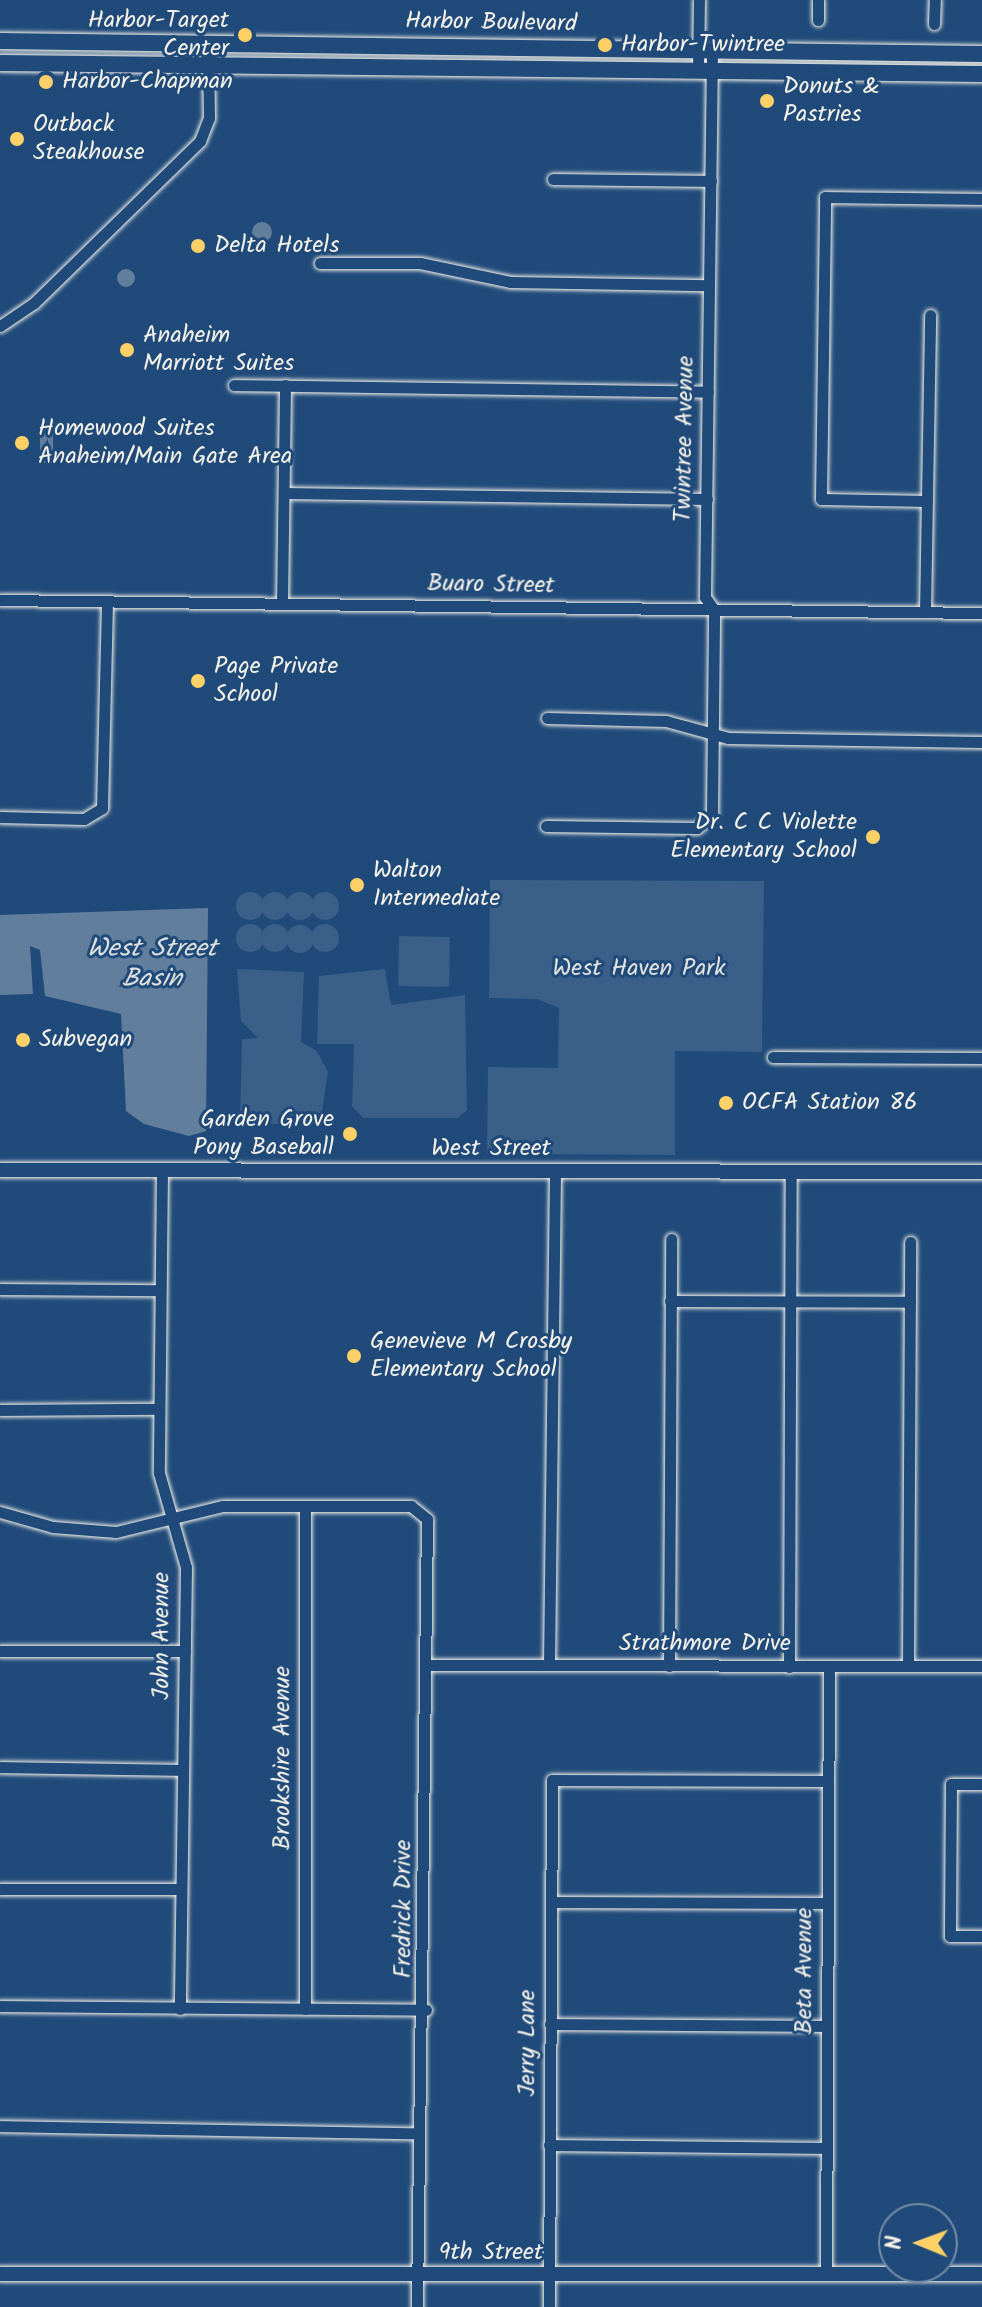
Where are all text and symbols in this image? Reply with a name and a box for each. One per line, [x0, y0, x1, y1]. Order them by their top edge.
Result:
place label: Harbor-Target Center [88, 7, 229, 63]
street label: Harbor Boulevard [405, 7, 577, 39]
marker: Harbor-Target Center [236, 26, 254, 44]
place label: Harbor-Twintree [621, 31, 785, 59]
marker: Harbor-Twintree [596, 36, 614, 54]
place label: Harbor-Chapman [62, 68, 233, 96]
marker: Harbor-Chapman [37, 73, 55, 91]
place label: Donuts & Pastries [783, 73, 880, 129]
marker: Donuts & Pastries [758, 92, 776, 110]
place label: Outback Steakhouse [33, 111, 145, 167]
marker: Outback Steakhouse [8, 130, 26, 148]
place label: Delta Hotels [214, 232, 339, 260]
marker: Delta Hotels [189, 237, 207, 255]
place label: Anaheim Marriott Suites [143, 322, 294, 378]
marker: Anaheim Marriott Suites [118, 341, 136, 359]
street label: Twintree Avenue [669, 355, 701, 523]
place label: Homewood Suites Anaheim/Main Gate Area [38, 415, 292, 471]
marker: Homewood Suites Anaheim/Main Gate Area [13, 434, 31, 452]
street label: Buaro Street [427, 569, 555, 601]
place label: Page Private School [214, 653, 338, 709]
marker: Page Private School [189, 672, 207, 690]
place label: Dr. C C Violette Elementary School [670, 809, 857, 865]
marker: Dr. C C Violette Elementary School [864, 828, 882, 846]
place label: Walton Intermediate [373, 857, 500, 913]
marker: Walton Intermediate [348, 876, 366, 894]
water label: West Street Basin [87, 934, 217, 996]
park label: West Haven Park [553, 955, 725, 983]
place label: Subvegan [39, 1026, 132, 1054]
marker: Subvegan [14, 1031, 32, 1049]
place label: OCFA Station 86 [742, 1089, 917, 1117]
marker: OCFA Station 86 [717, 1094, 735, 1112]
place label: Garden Grove Pony Baseball [193, 1106, 334, 1162]
marker: Garden Grove Pony Baseball [341, 1125, 359, 1143]
street label: West Street [431, 1135, 551, 1163]
place label: Genevieve M Crosby Elementary School [370, 1328, 572, 1384]
marker: Genevieve M Crosby Elementary School [345, 1347, 363, 1365]
street label: John Avenue [148, 1572, 176, 1700]
street label: Strathmore Drive [619, 1630, 791, 1658]
street label: Brookshire Avenue [269, 1666, 297, 1850]
street label: Fredrick Drive [390, 1840, 418, 1978]
street label: Beta Avenue [791, 1908, 819, 2034]
street label: Jerry Lane [514, 1990, 542, 2096]
north arrow [878, 2203, 958, 2283]
text: N [878, 2235, 913, 2250]
street label: 9th Street [439, 2239, 543, 2267]

